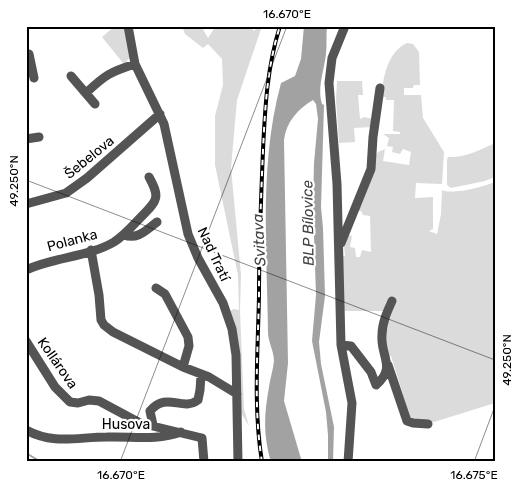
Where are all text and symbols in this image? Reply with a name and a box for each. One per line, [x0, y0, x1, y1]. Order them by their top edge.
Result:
text: 16.670°E [263, 7, 311, 21]
street label: Šebelova [60, 131, 118, 183]
text: 49.250°N [7, 155, 21, 207]
water label: BLP Bílovice [298, 179, 318, 266]
water label: Svitava [249, 213, 269, 267]
street label: Nad Tratí [194, 225, 234, 284]
street label: Polanka [45, 226, 99, 255]
street label: Kollárova [34, 334, 81, 392]
text: 49.250°N [500, 334, 514, 386]
street label: Husova [102, 416, 150, 433]
text: 16.670°E [97, 468, 145, 482]
text: 16.675°E [450, 468, 498, 482]

